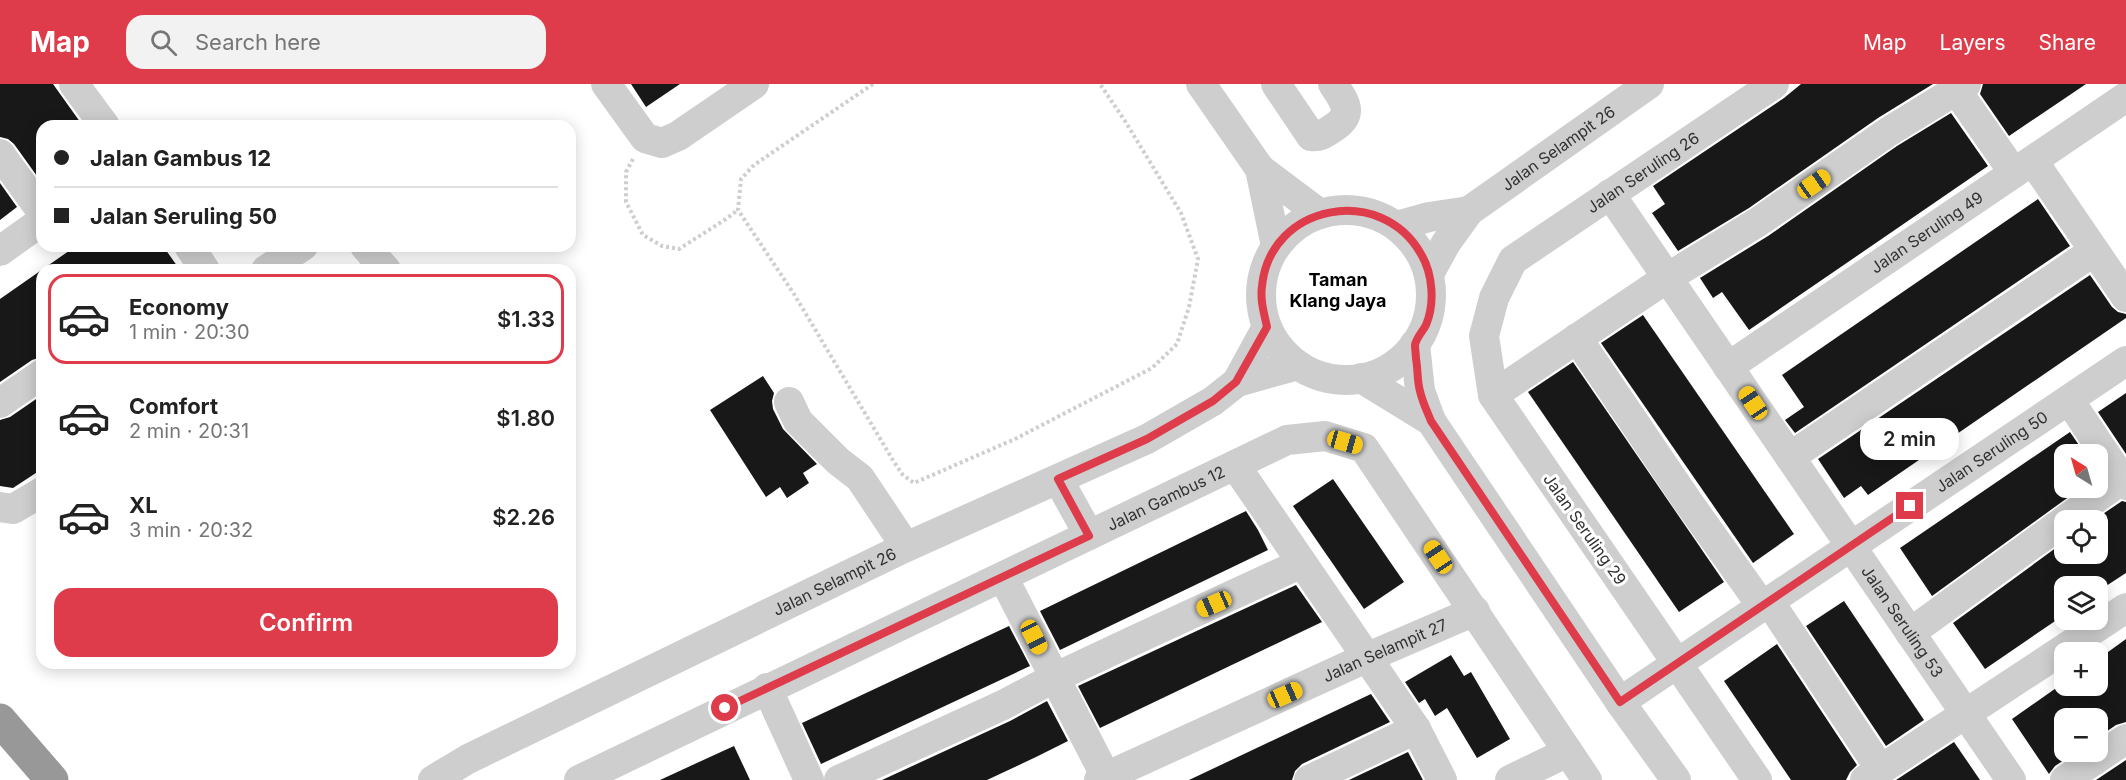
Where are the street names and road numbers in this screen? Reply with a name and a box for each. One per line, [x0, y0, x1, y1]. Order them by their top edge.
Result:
street label: Jalan Selampit 26 [1498, 101, 1619, 195]
street label: Jalan Seruling 26 [1583, 127, 1703, 217]
street label: Jalan Seruling 49 [1866, 187, 1987, 278]
street label: Jalan Seruling 50 [1931, 407, 2052, 497]
street label: Jalan Gambus 12 [1104, 461, 1228, 535]
street label: Jalan Seruling 29 [1539, 470, 1631, 588]
street label: Jalan Selampit 26 [770, 543, 899, 620]
street label: Jalan Seruling 53 [1857, 562, 1948, 681]
street label: Jalan Selampit 27 [1320, 614, 1450, 686]

